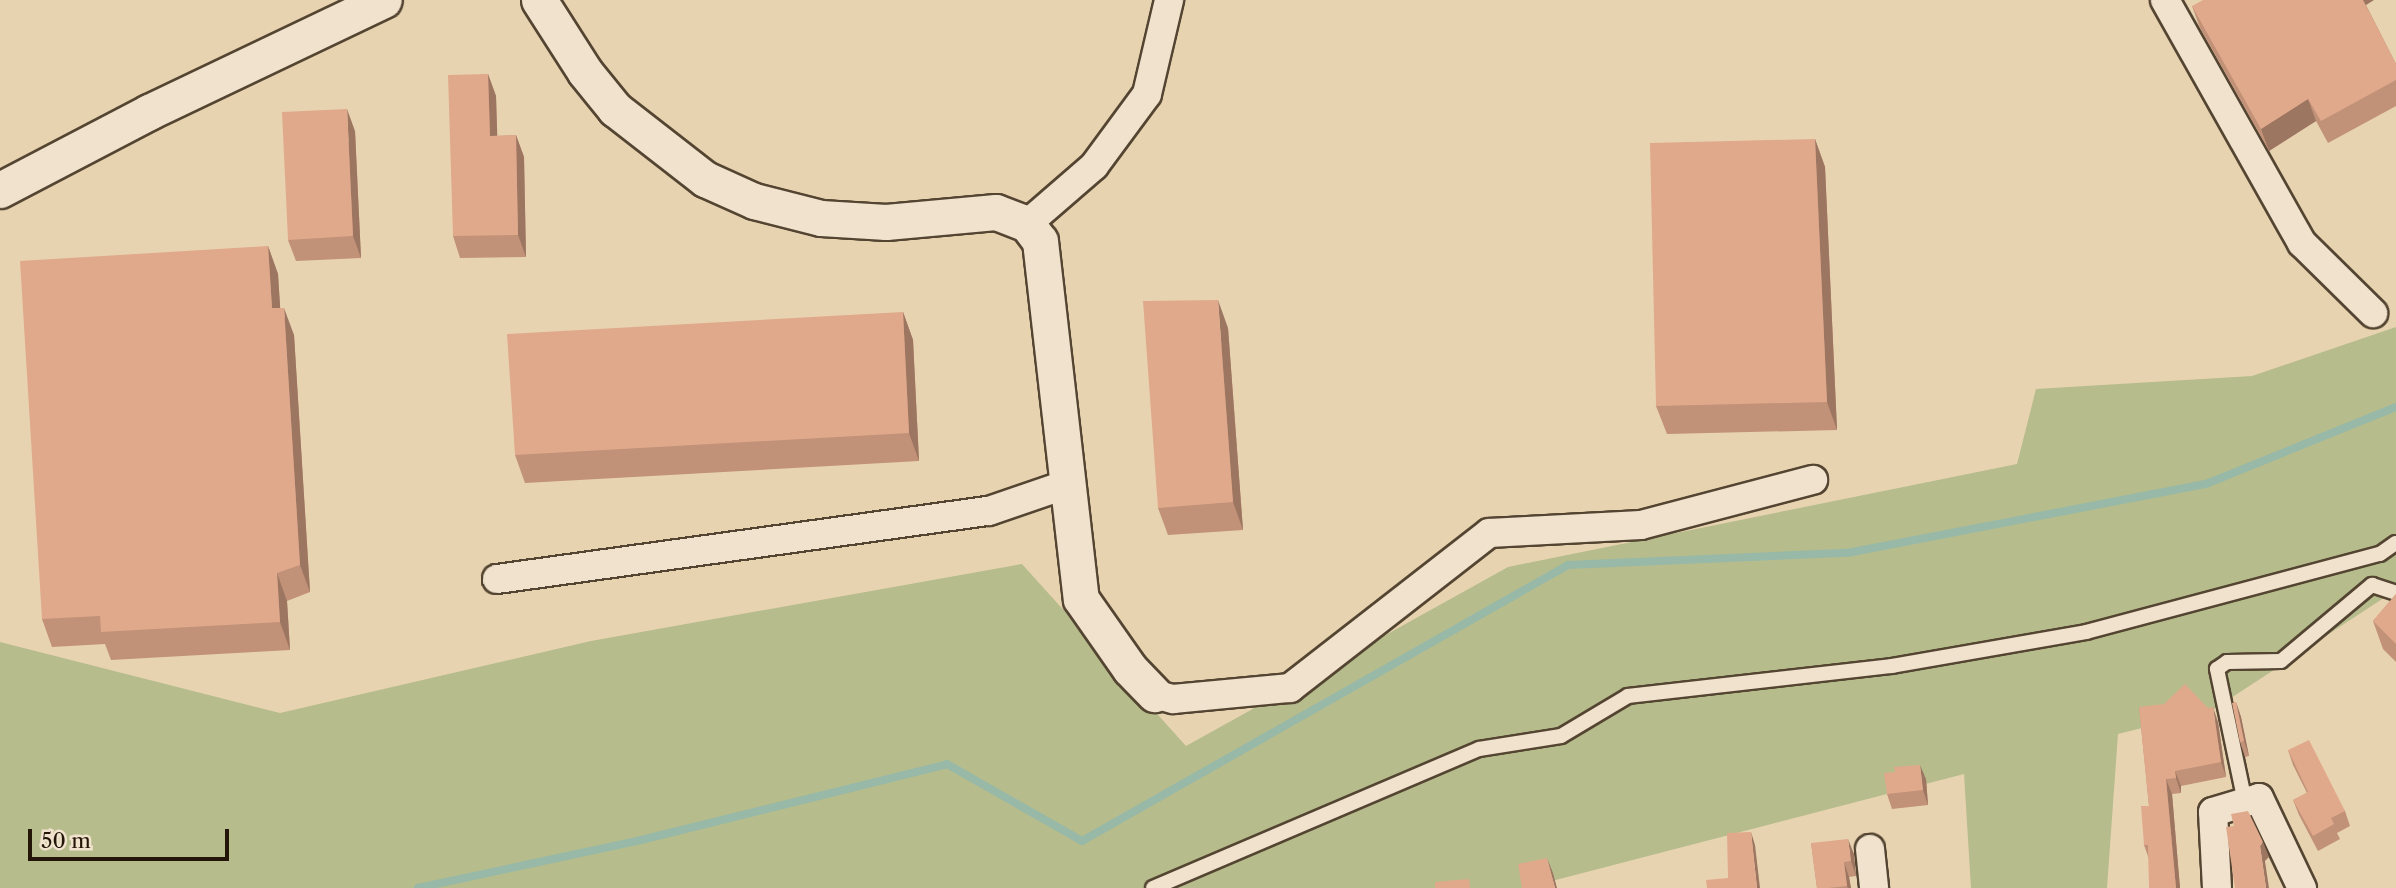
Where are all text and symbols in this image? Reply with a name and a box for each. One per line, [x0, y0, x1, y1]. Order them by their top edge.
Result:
scale bar [32, 814, 233, 858]
text: 50 m [41, 828, 91, 853]

